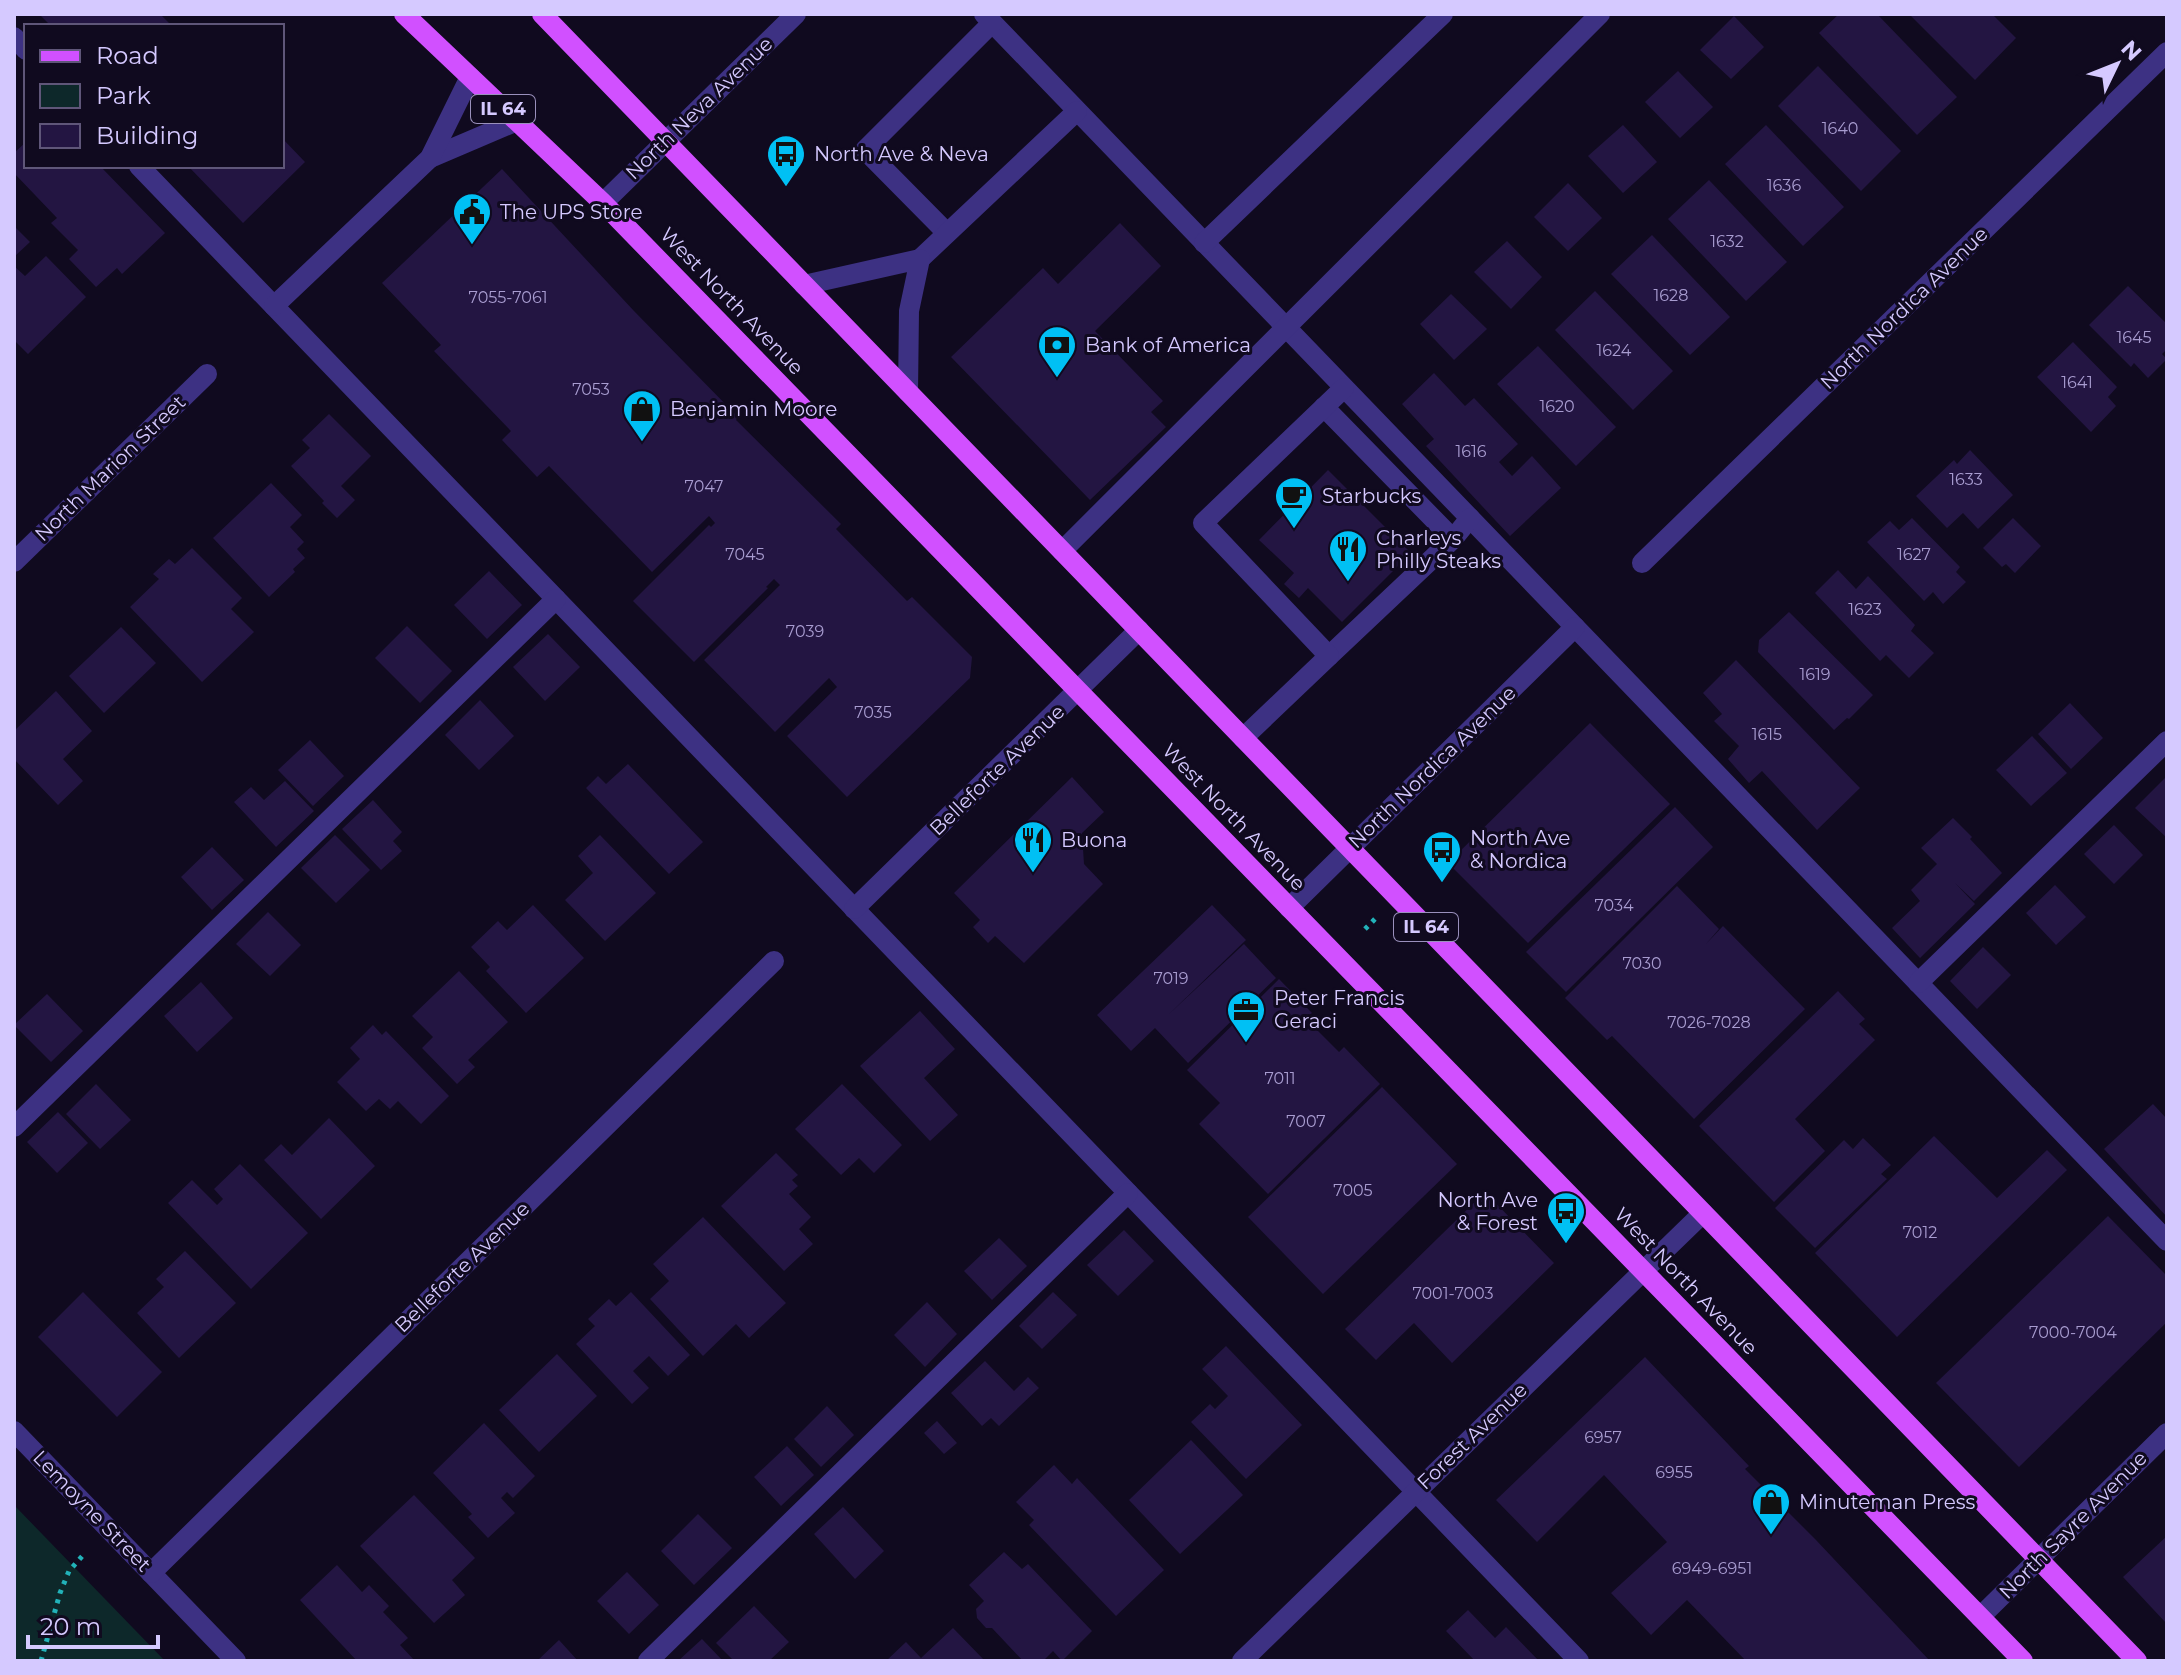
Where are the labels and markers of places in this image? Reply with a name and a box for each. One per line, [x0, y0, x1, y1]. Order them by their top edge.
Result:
bus stop icon: North Ave & Neva [765, 133, 807, 188]
place label: North Ave & Neva [814, 142, 989, 166]
public building icon: The UPS Store [451, 191, 493, 246]
place label: The UPS Store [500, 200, 643, 224]
bank icon: Bank of America [1036, 324, 1078, 379]
place label: Bank of America [1085, 333, 1251, 357]
shop icon: Benjamin Moore [621, 388, 663, 443]
place label: Benjamin Moore [670, 397, 837, 421]
cafe icon: Starbucks [1273, 475, 1315, 530]
place label: Starbucks [1322, 484, 1421, 508]
place label: Charleys Philly Steaks [1376, 526, 1501, 573]
restaurant icon: Charleys Philly Steaks [1327, 528, 1369, 583]
restaurant icon: Buona [1012, 819, 1054, 874]
place label: North Ave & Nordica [1470, 826, 1570, 873]
place label: Buona [1061, 828, 1127, 852]
bus stop icon: North Ave & Nordica [1421, 829, 1463, 884]
place label: Peter Francis Geraci [1274, 986, 1405, 1033]
office icon: Peter Francis Geraci [1225, 989, 1267, 1044]
place label: North Ave & Forest [1438, 1188, 1538, 1235]
bus stop icon: North Ave & Forest [1545, 1190, 1587, 1245]
shop icon: Minuteman Press [1750, 1481, 1792, 1536]
place label: Minuteman Press [1799, 1490, 1976, 1514]

